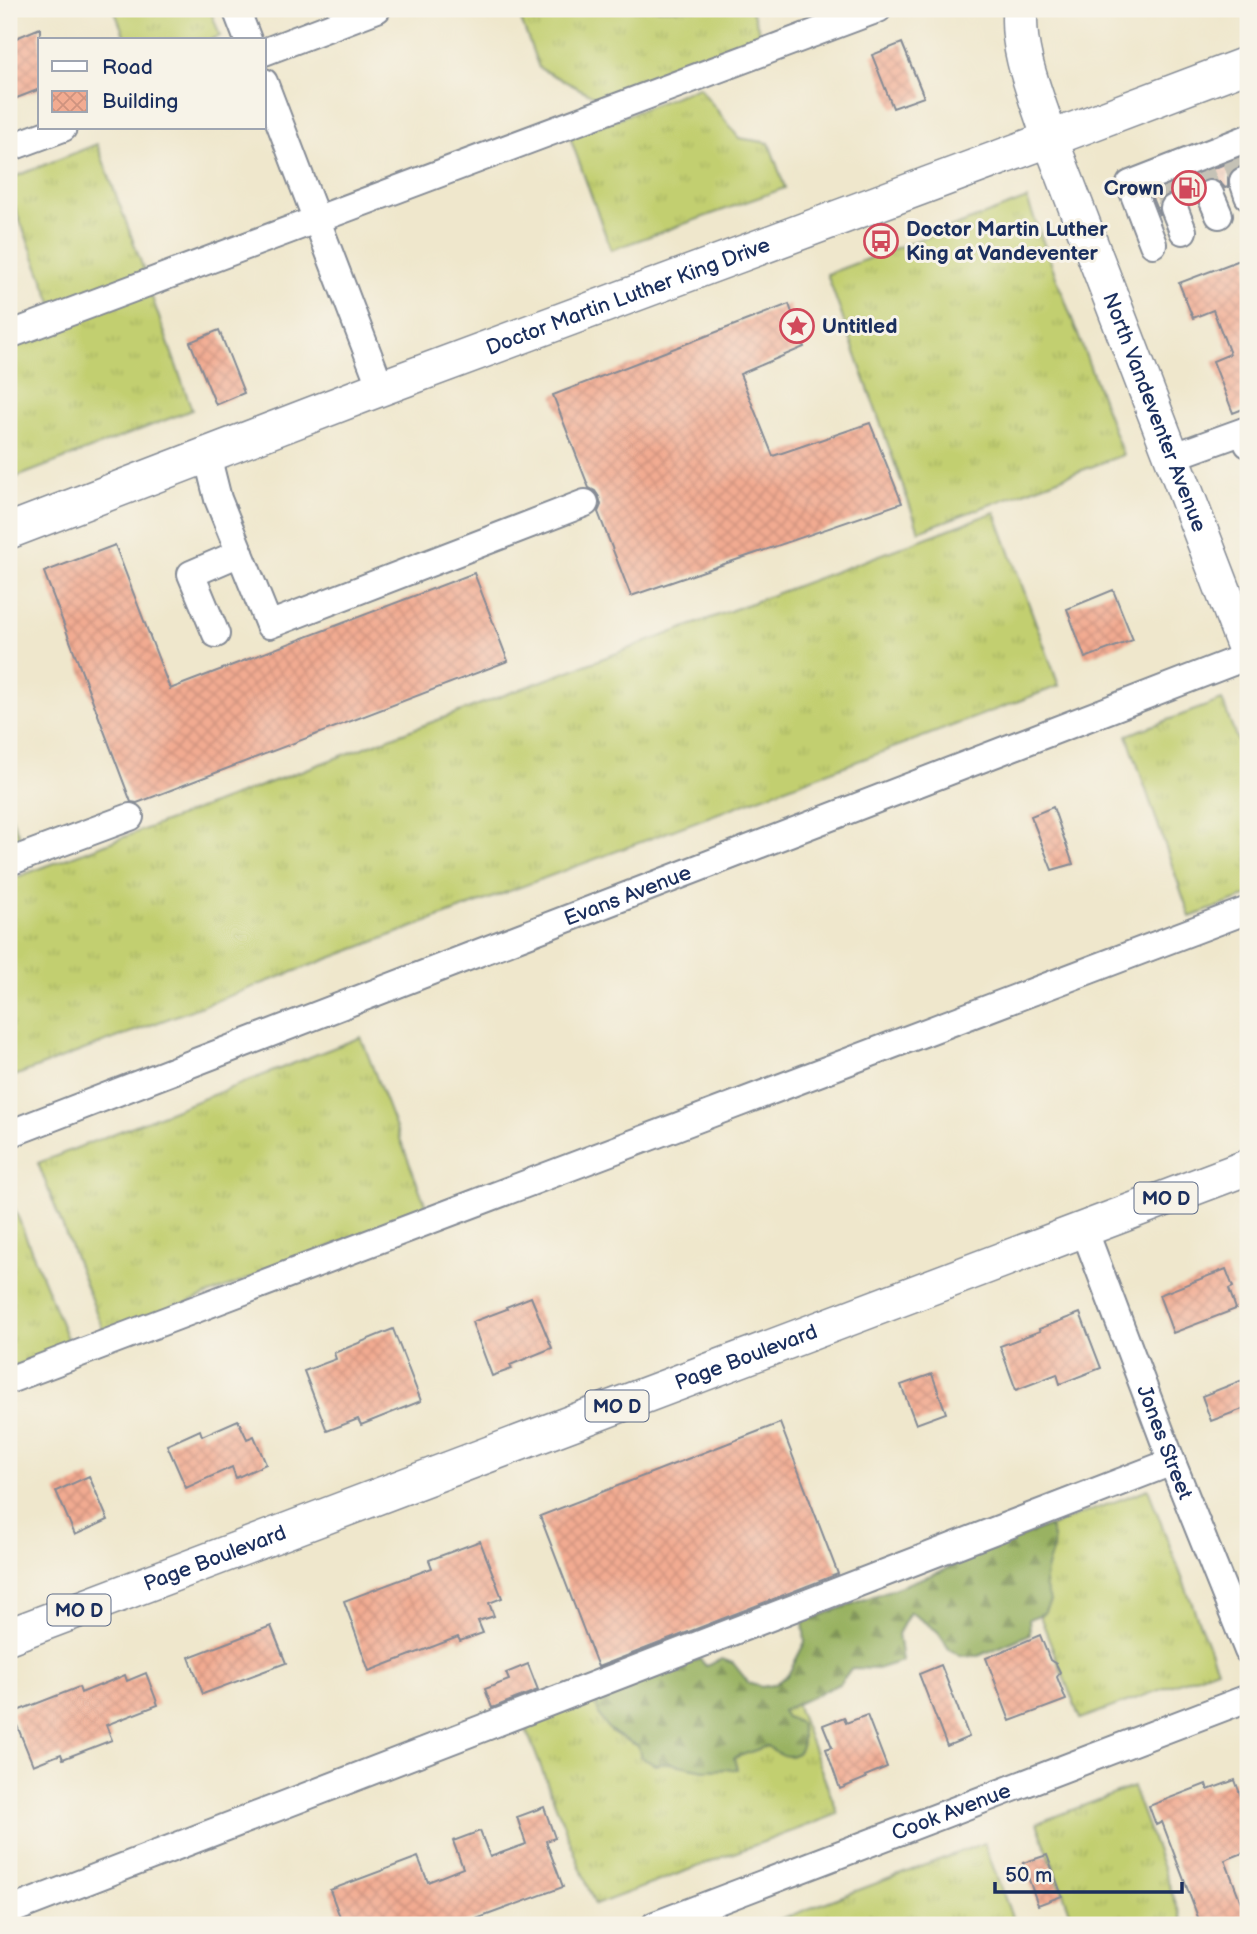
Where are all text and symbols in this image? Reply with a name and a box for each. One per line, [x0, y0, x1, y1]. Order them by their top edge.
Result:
legend [38, 38, 266, 130]
text: Road [102, 55, 153, 80]
text: Building [102, 89, 178, 114]
fuel station icon: Crown [1170, 169, 1208, 207]
place label: Crown [1104, 176, 1164, 201]
place label: Doctor Martin Luther King at Vandeventer [906, 217, 1108, 266]
bus stop icon: Doctor Martin Luther King at Vandeventer [862, 222, 900, 260]
street label: Doctor Martin Luther King Drive [483, 232, 774, 361]
street label: North Vandeventer Avenue [1097, 289, 1212, 536]
place icon: Untitled [778, 307, 816, 345]
place label: Untitled [822, 314, 897, 339]
street label: Evans Avenue [561, 860, 695, 932]
road number: MO D [1134, 1182, 1198, 1214]
street label: Page Boulevard [671, 1319, 821, 1396]
street label: Jones Street [1131, 1382, 1198, 1504]
road number: MO D [586, 1390, 648, 1422]
street label: Page Boulevard [140, 1520, 290, 1597]
road number: MO D [48, 1594, 110, 1626]
street label: Cook Avenue [888, 1778, 1014, 1846]
scale bar [995, 1850, 1182, 1894]
text: 50 m [1005, 1863, 1052, 1888]

